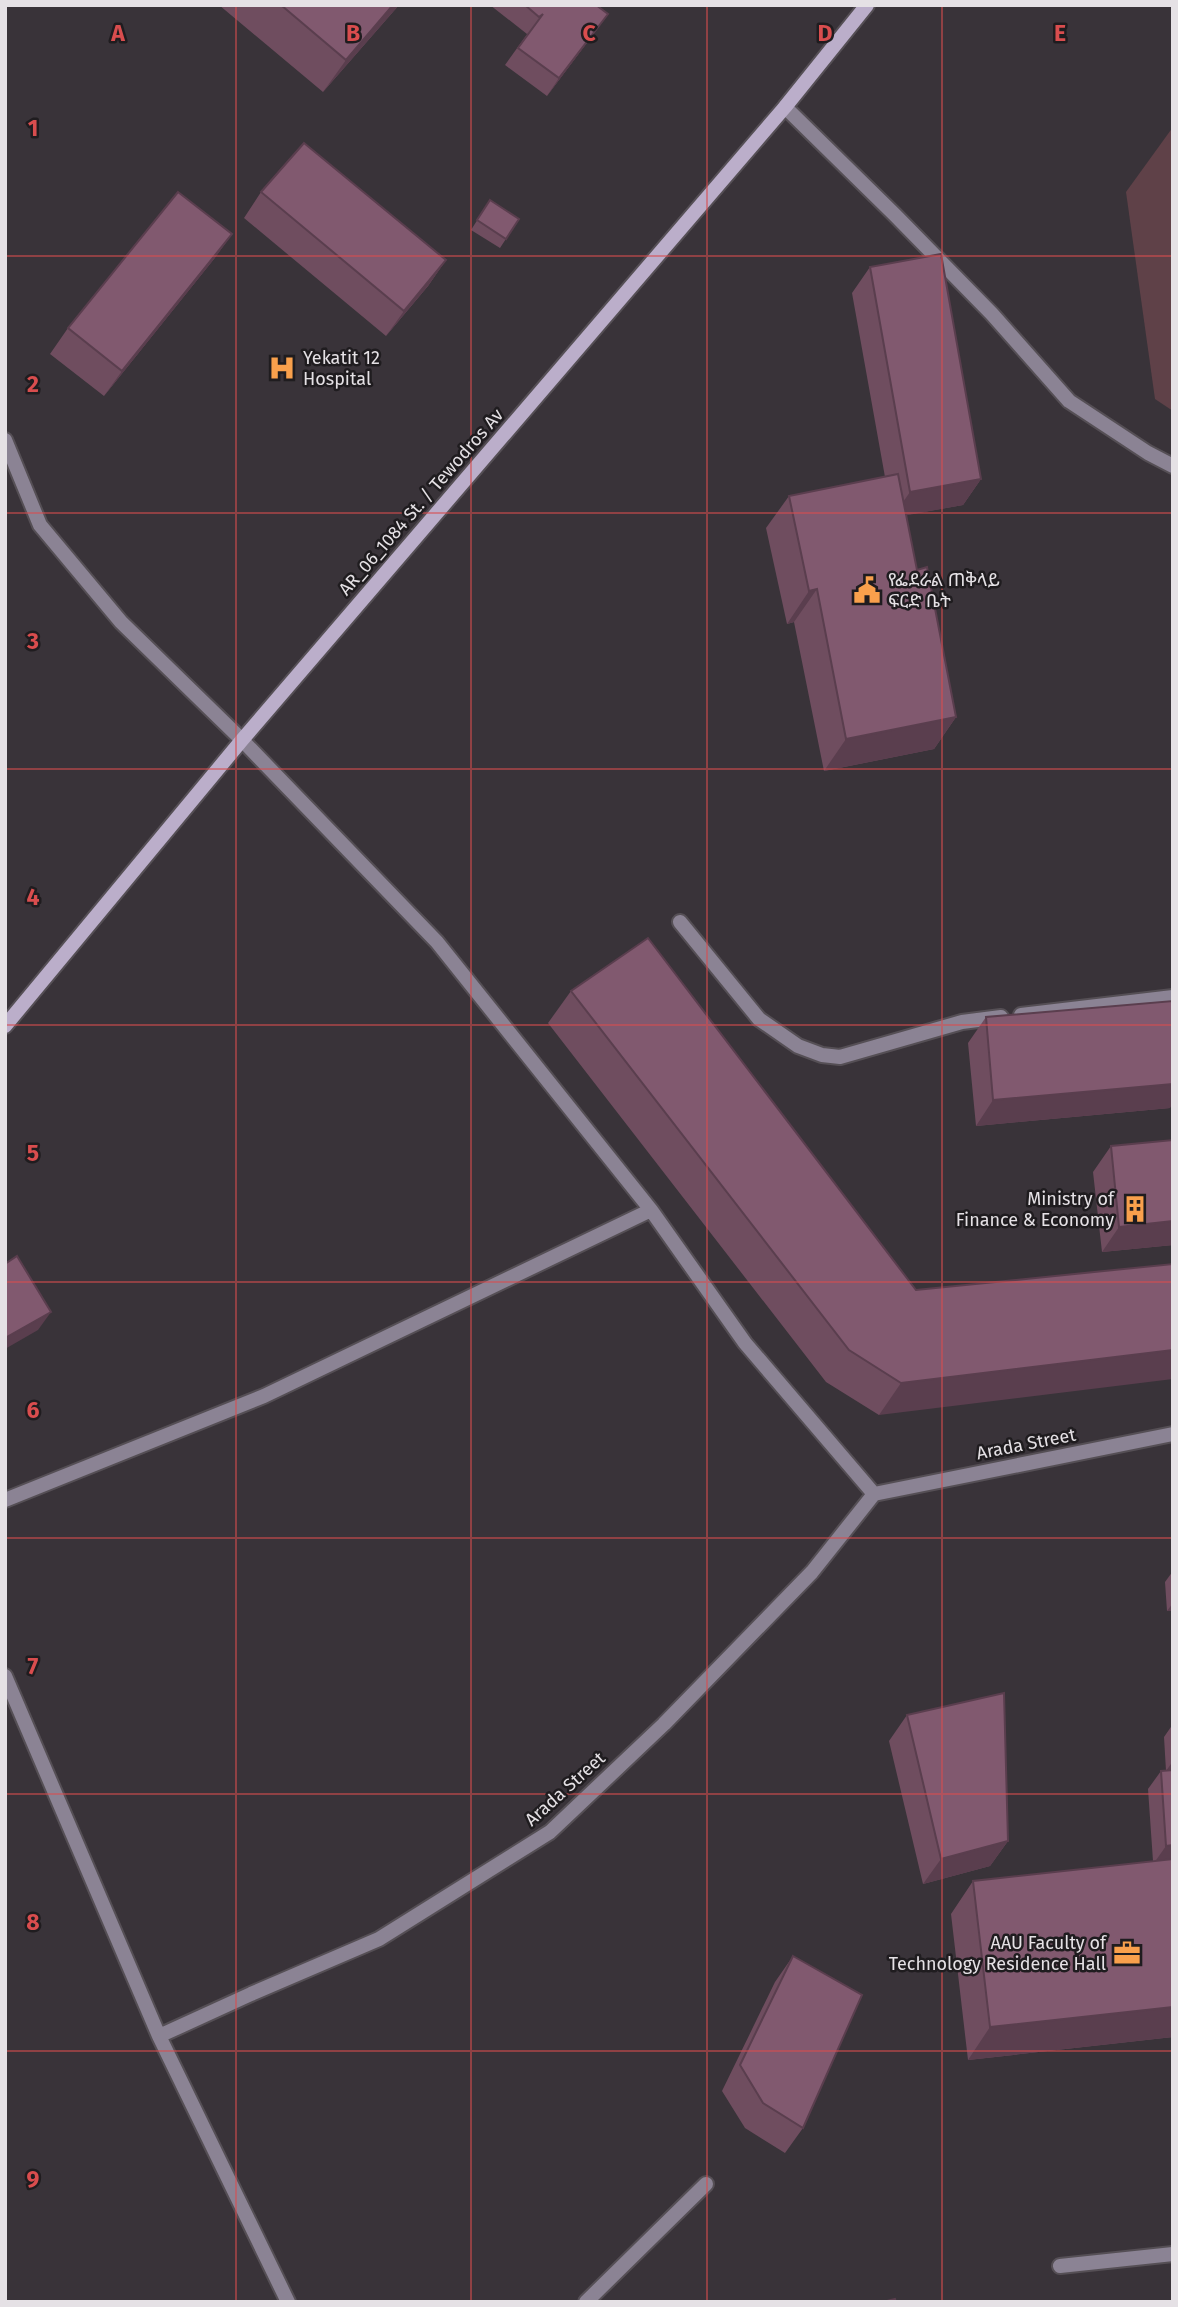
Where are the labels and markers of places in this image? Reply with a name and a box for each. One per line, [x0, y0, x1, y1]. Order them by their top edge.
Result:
place label: Yekatit 12 Hospital [303, 347, 380, 390]
hospital icon: Yekatit 12 Hospital [267, 353, 297, 383]
place label: የፌደራል ጠቅላይ ፍርድ ቤት [888, 569, 1000, 612]
public building icon: የፌደራል ጠቅላይ ፍርድ ቤት [852, 575, 882, 605]
place label: Ministry of Finance & Economy [956, 1188, 1116, 1231]
building icon: Ministry of Finance & Economy [1120, 1194, 1150, 1224]
place label: AAU Faculty of Technology Residence Hall [889, 1932, 1108, 1975]
office icon: AAU Faculty of Technology Residence Hall [1112, 1938, 1142, 1968]

